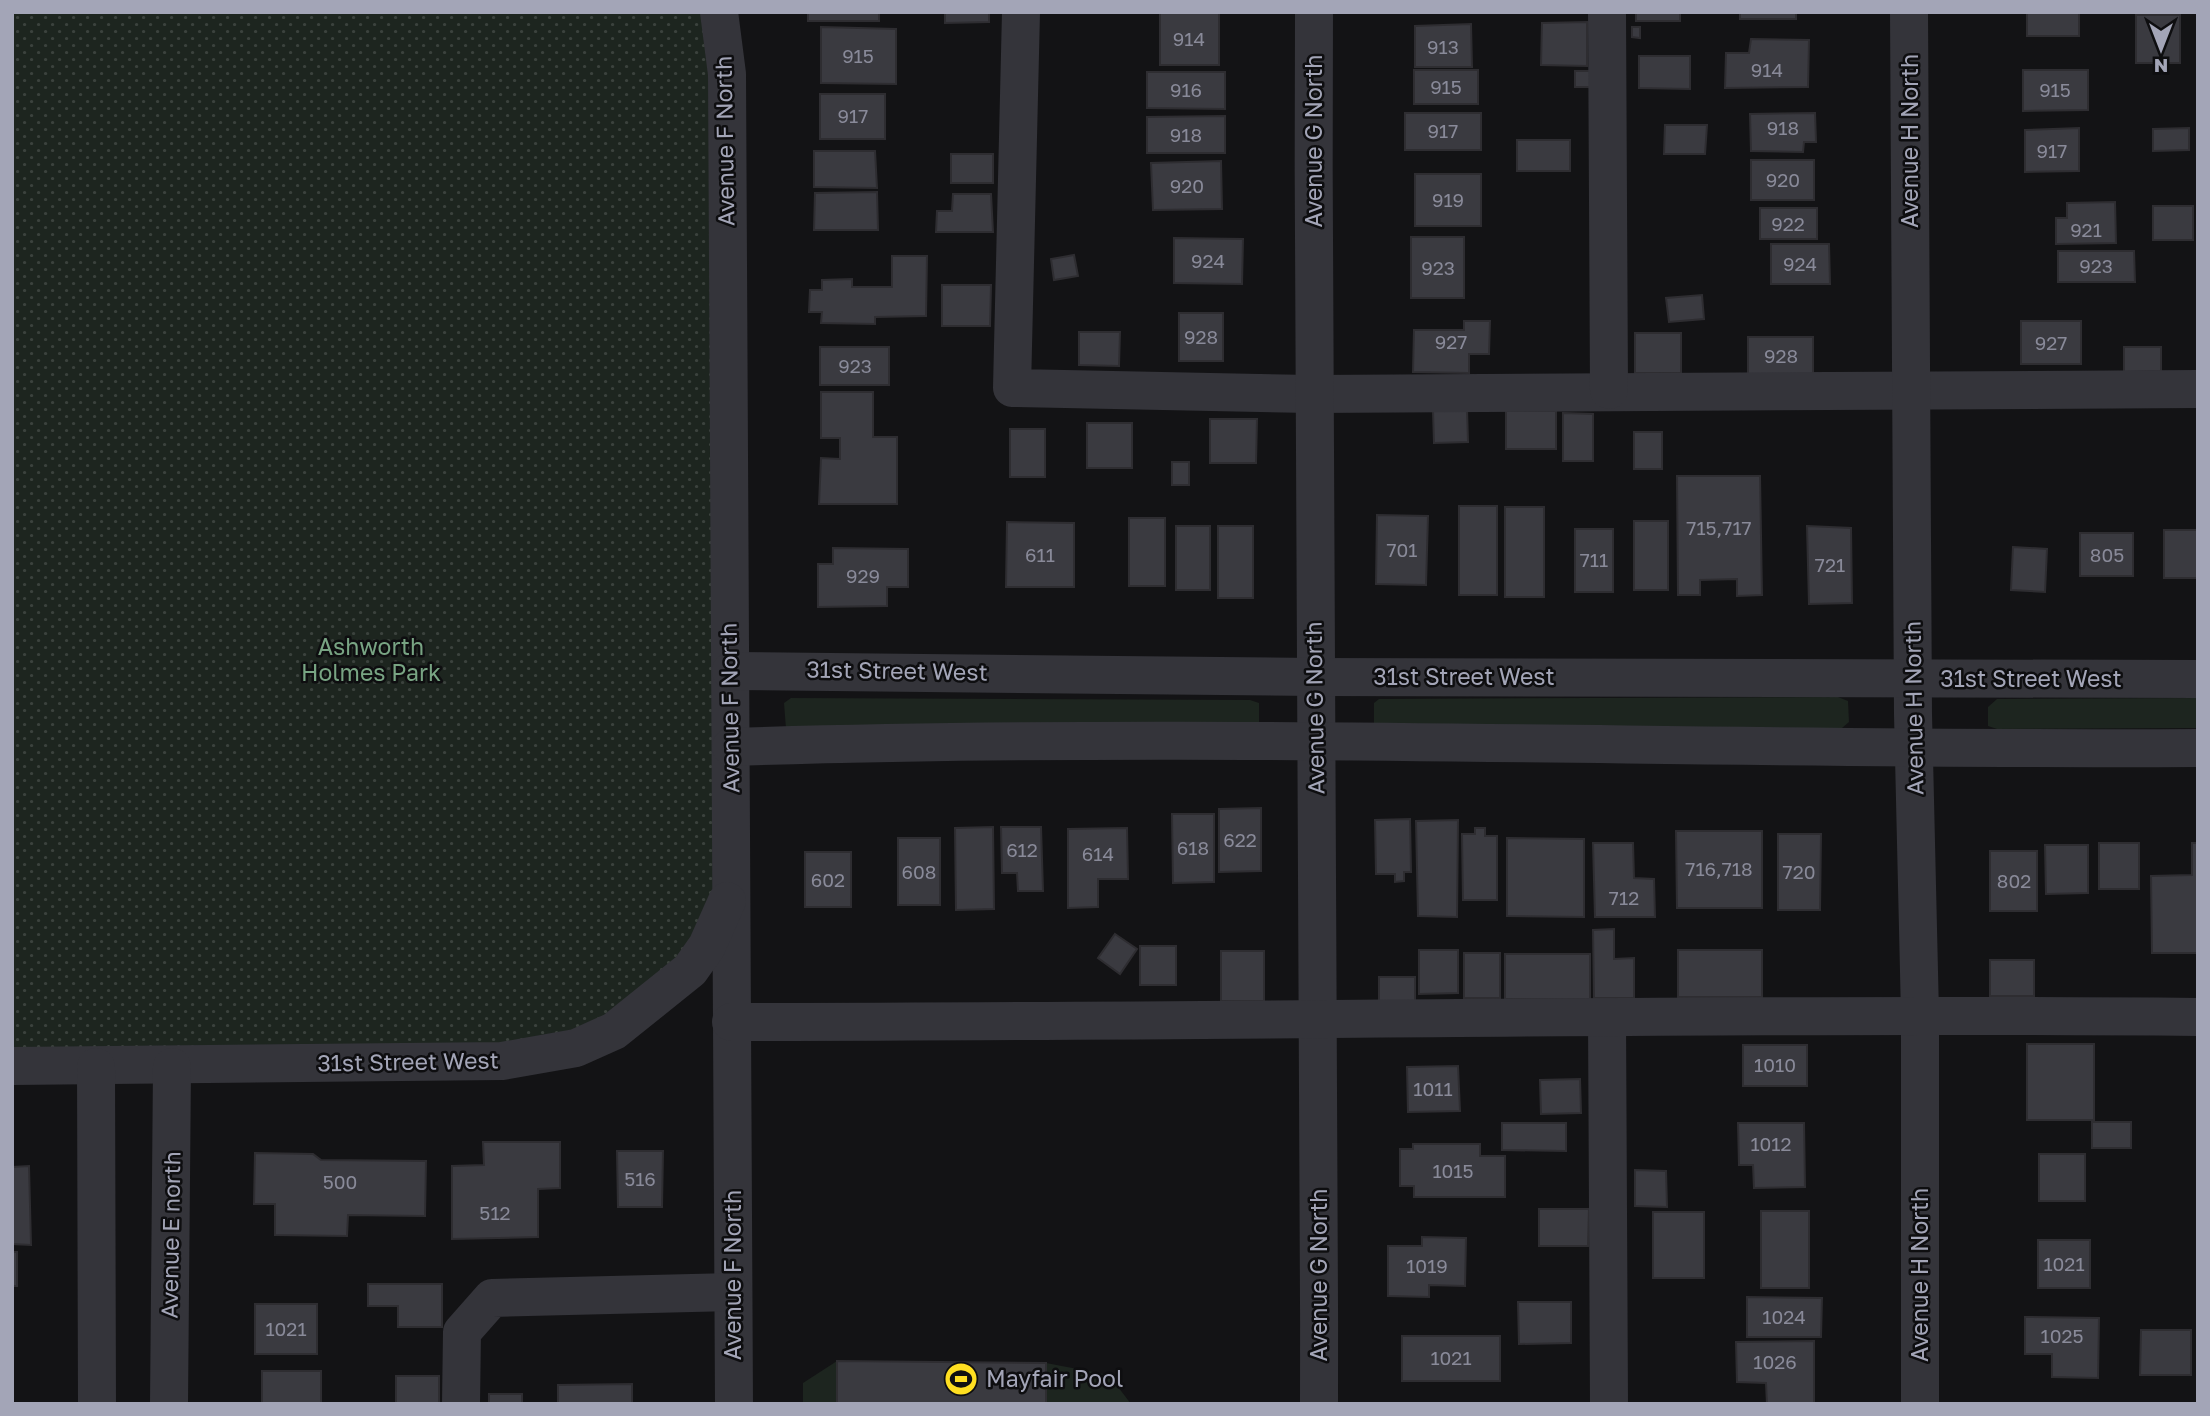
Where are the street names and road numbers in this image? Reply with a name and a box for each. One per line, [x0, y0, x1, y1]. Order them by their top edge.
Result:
street label: Avenue H North [1895, 54, 1923, 228]
street label: Avenue G North [1299, 55, 1327, 227]
street label: Avenue F North [709, 56, 739, 226]
street label: Avenue G North [1298, 621, 1330, 795]
street label: Avenue H North [1897, 621, 1929, 795]
street label: Avenue F North [714, 623, 744, 793]
street label: 31st Street West [806, 654, 988, 686]
street label: 31st Street West [1373, 662, 1555, 690]
street label: 31st Street West [1940, 664, 2122, 692]
street label: 31st Street West [317, 1045, 499, 1077]
street label: Avenue E north [155, 1151, 185, 1319]
street label: Avenue H North [1905, 1188, 1933, 1362]
street label: Avenue G North [1304, 1189, 1332, 1361]
street label: Avenue F North [718, 1190, 746, 1360]

